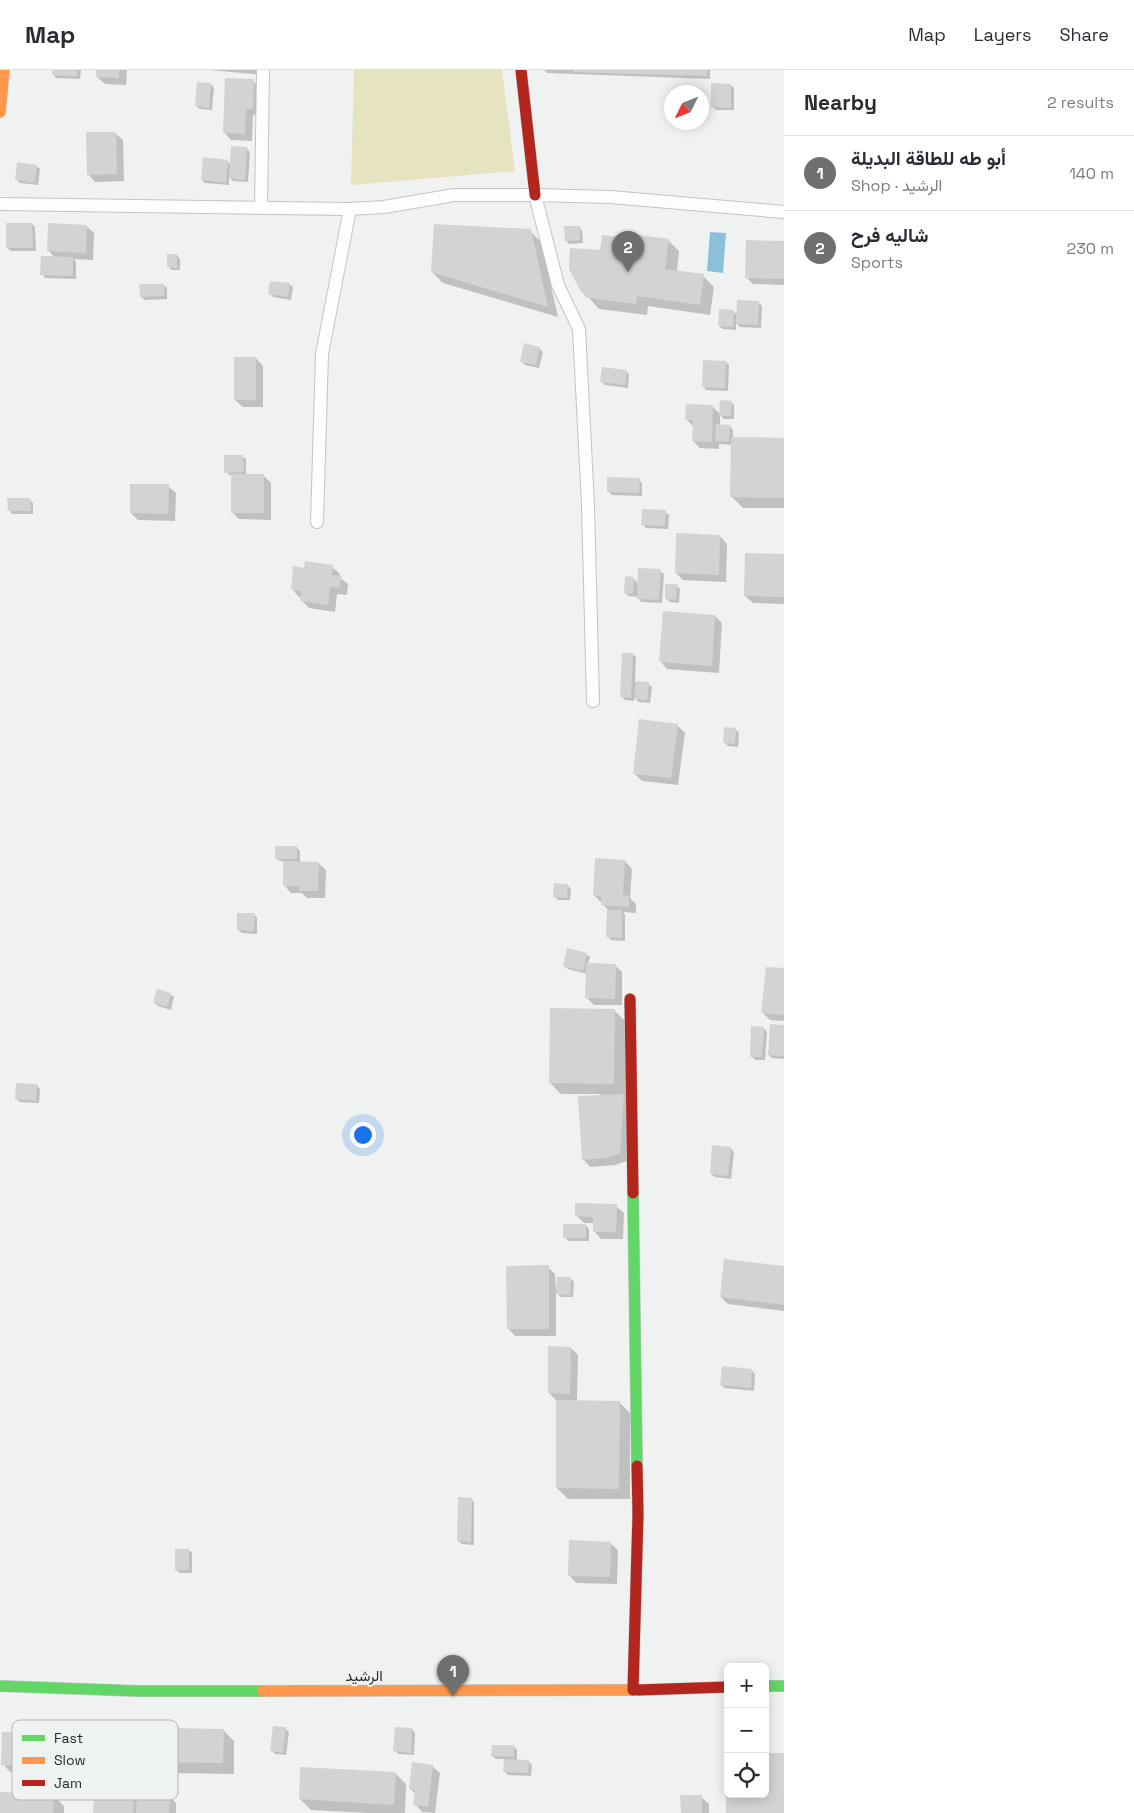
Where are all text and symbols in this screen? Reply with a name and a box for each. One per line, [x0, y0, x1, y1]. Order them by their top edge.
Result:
text: Map [25, 19, 75, 50]
text: Map [908, 23, 946, 46]
text: Layers [974, 23, 1031, 46]
text: Share [1059, 23, 1109, 46]
north arrow [664, 85, 709, 130]
text: Nearby [804, 89, 877, 116]
text: 2 results [1047, 92, 1114, 113]
text: أبو طه للطاقة البديلة [851, 146, 1006, 171]
text: 1 [816, 163, 824, 184]
text: 140 m [1069, 163, 1114, 184]
text: Shop · الرشيد [851, 175, 942, 196]
text: شاليه فرح [851, 223, 928, 248]
pin: 2 [612, 231, 644, 272]
text: 2 [815, 238, 825, 259]
text: 230 m [1067, 238, 1114, 259]
text: Sports [851, 252, 903, 273]
your location [350, 1122, 376, 1148]
pin: 1 [437, 1655, 469, 1696]
map controls [724, 1663, 769, 1798]
button: + [724, 1663, 769, 1708]
street label: الرشيد [345, 1666, 383, 1685]
button: − [724, 1708, 769, 1753]
legend [12, 1720, 178, 1800]
text: Fast [54, 1729, 83, 1747]
text: Slow [54, 1751, 86, 1769]
button: locate [724, 1753, 769, 1798]
text: Jam [54, 1774, 82, 1792]

